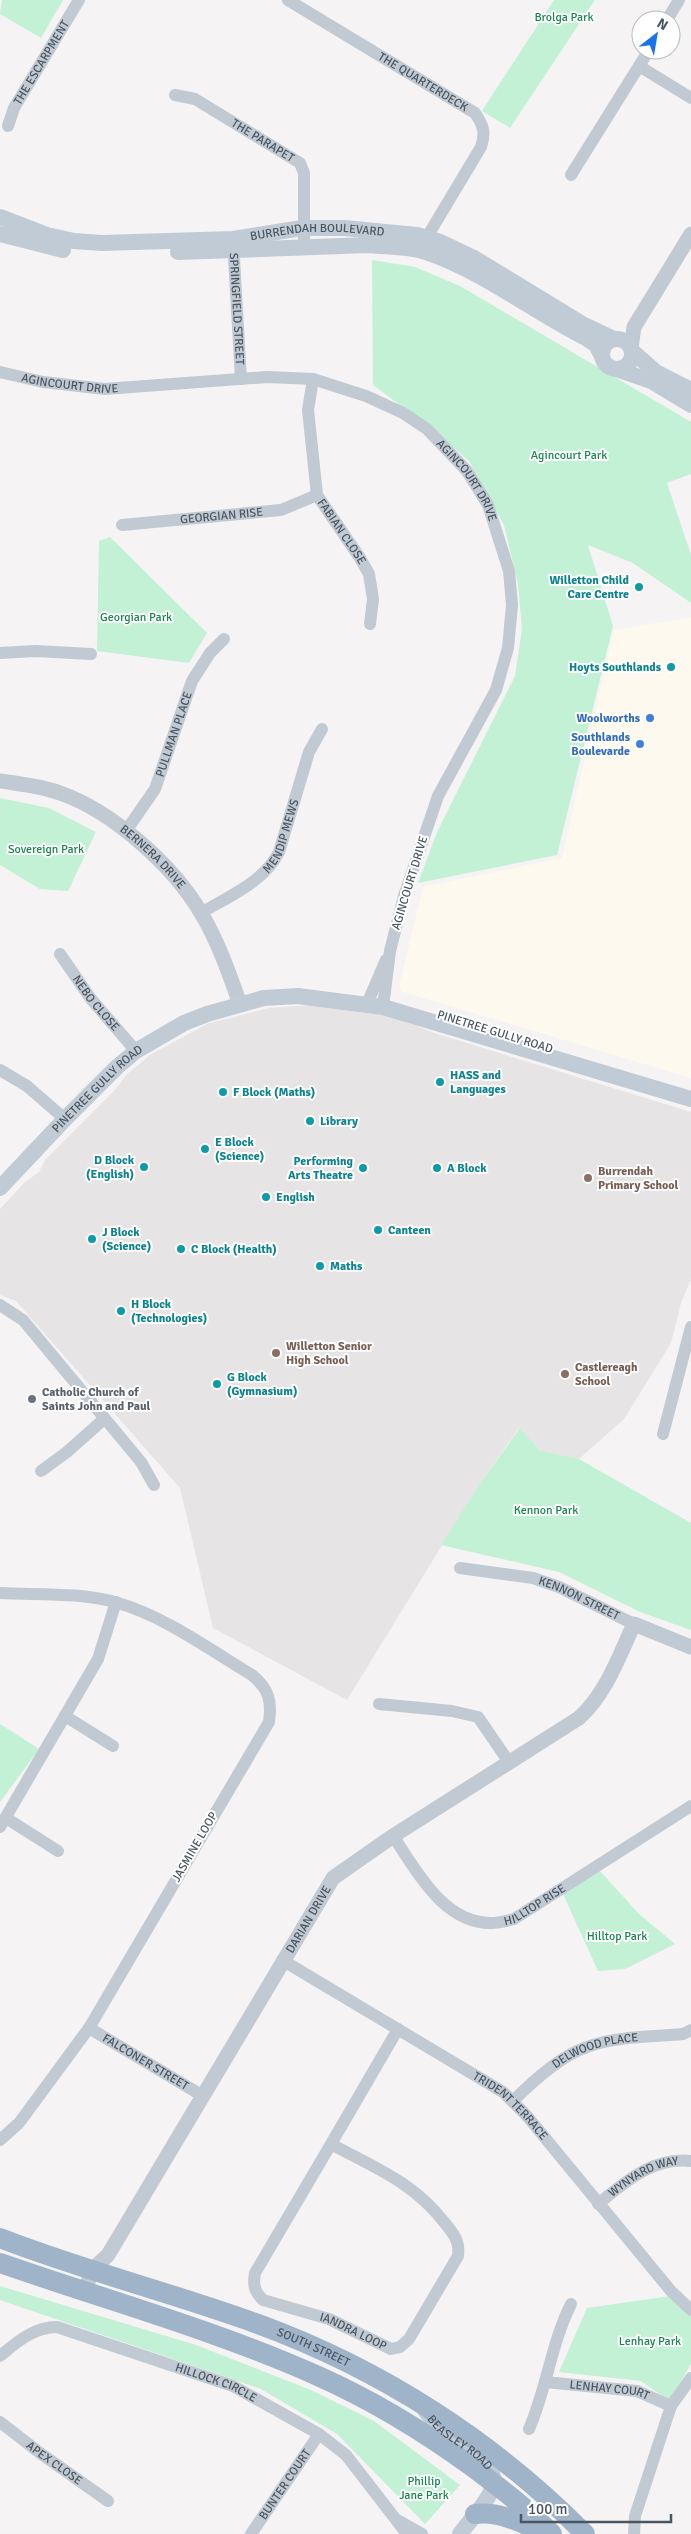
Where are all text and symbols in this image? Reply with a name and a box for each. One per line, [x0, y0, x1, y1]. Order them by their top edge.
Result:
park label: Brolga Park [534, 10, 594, 25]
north arrow [631, 10, 681, 60]
text: N [654, 14, 671, 34]
street label: THE ESCARPMENT [10, 18, 73, 108]
street label: THE QUARTERDECK [376, 49, 471, 115]
street label: THE PARAPET [229, 116, 297, 165]
street label: BURRENDAH BOULEVARD [249, 220, 385, 244]
street label: SPRINGFIELD STREET [226, 252, 248, 365]
street label: AGINCOURT DRIVE [20, 370, 119, 397]
street label: AGINCOURT DRIVE [433, 436, 500, 523]
park label: Agincourt Park [531, 448, 607, 463]
street label: FABIAN CLOSE [314, 496, 370, 567]
street label: GEORGIAN RISE [180, 504, 264, 527]
place label: Willetton Child Care Centre [549, 573, 630, 602]
marker: Willetton Child Care Centre [633, 581, 645, 593]
park label: Georgian Park [100, 610, 172, 625]
place label: Hoyts Southlands [569, 660, 662, 675]
marker: Hoyts Southlands [665, 661, 677, 673]
street label: PULLMAN PLACE [152, 689, 195, 779]
place label: Woolworths [577, 711, 641, 726]
marker: Woolworths [644, 712, 656, 724]
place label: Southlands Boulevarde [571, 730, 631, 759]
marker: Southlands Boulevarde [634, 738, 646, 750]
street label: MENDIP MEWS [260, 797, 302, 876]
street label: BERNERA DRIVE [117, 821, 189, 892]
street label: AGINCOURT DRIVE [389, 834, 431, 932]
park label: Sovereign Park [8, 842, 84, 857]
street label: NEBO CLOSE [69, 972, 123, 1034]
street label: PINETREE GULLY ROAD [435, 1007, 555, 1057]
street label: PINETREE GULLY ROAD [49, 1041, 145, 1136]
place label: HASS and Languages [450, 1068, 507, 1097]
marker: HASS and Languages [434, 1076, 446, 1088]
place label: F Block (Maths) [233, 1085, 315, 1100]
marker: F Block (Maths) [217, 1086, 229, 1098]
place label: Library [320, 1114, 358, 1129]
marker: Library [304, 1115, 316, 1127]
place label: E Block (Science) [215, 1135, 264, 1164]
marker: E Block (Science) [199, 1143, 211, 1155]
place label: D Block (English) [86, 1153, 135, 1182]
place label: Performing Arts Theatre [288, 1154, 354, 1183]
marker: D Block (English) [138, 1161, 150, 1173]
place label: A Block [447, 1161, 487, 1176]
marker: Performing Arts Theatre [357, 1162, 369, 1174]
marker: A Block [431, 1162, 443, 1174]
place label: Burrendah Primary School [598, 1164, 679, 1193]
marker: Burrendah Primary School [582, 1172, 594, 1184]
place label: English [276, 1190, 315, 1205]
marker: English [260, 1191, 272, 1203]
place label: Canteen [388, 1223, 431, 1238]
marker: Canteen [372, 1224, 384, 1236]
place label: J Block (Science) [102, 1225, 151, 1254]
marker: J Block (Science) [86, 1233, 98, 1245]
place label: C Block (Health) [191, 1242, 277, 1257]
marker: C Block (Health) [175, 1243, 187, 1255]
place label: Maths [330, 1259, 363, 1274]
marker: Maths [314, 1260, 326, 1272]
place label: H Block (Technologies) [131, 1297, 207, 1326]
marker: H Block (Technologies) [115, 1305, 127, 1317]
place label: Willetton Senior High School [286, 1339, 372, 1368]
marker: Willetton Senior High School [270, 1347, 282, 1359]
place label: Castlereagh School [575, 1360, 638, 1389]
marker: Castlereagh School [559, 1368, 571, 1380]
place label: G Block (Gymnasium) [227, 1370, 297, 1399]
marker: G Block (Gymnasium) [211, 1378, 223, 1390]
place label: Catholic Church of Saints John and Paul [42, 1385, 151, 1414]
marker: Catholic Church of Saints John and Paul [26, 1393, 38, 1405]
park label: Kennon Park [514, 1503, 578, 1518]
street label: KENNON STREET [537, 1573, 622, 1623]
street label: JASMINE LOOP [169, 1809, 221, 1885]
street label: HILLTOP RISE [502, 1880, 568, 1929]
street label: DARIAN DRIVE [282, 1883, 334, 1956]
park label: Hilltop Park [587, 1929, 647, 1944]
street label: FALCONER STREET [100, 2030, 192, 2093]
street label: DELWOOD PLACE [549, 2030, 639, 2072]
street label: TRIDENT TERRACE [470, 2068, 551, 2143]
street label: WYNYARD WAY [605, 2153, 679, 2200]
street label: IANDRA LOOP [318, 2309, 389, 2353]
street label: SOUTH STREET [275, 2324, 352, 2370]
park label: Lenhay Park [619, 2334, 681, 2349]
street label: HILLOCK CIRCLE [173, 2360, 260, 2405]
street label: LENHAY COURT [569, 2377, 652, 2403]
street label: BEASLEY ROAD [424, 2412, 496, 2473]
street label: APEX CLOSE [23, 2438, 85, 2488]
street label: BUNTER COURT [255, 2446, 314, 2523]
park label: Phillip Jane Park [399, 2474, 449, 2503]
scale bar [521, 2492, 671, 2524]
text: 100 m [528, 2500, 568, 2518]

